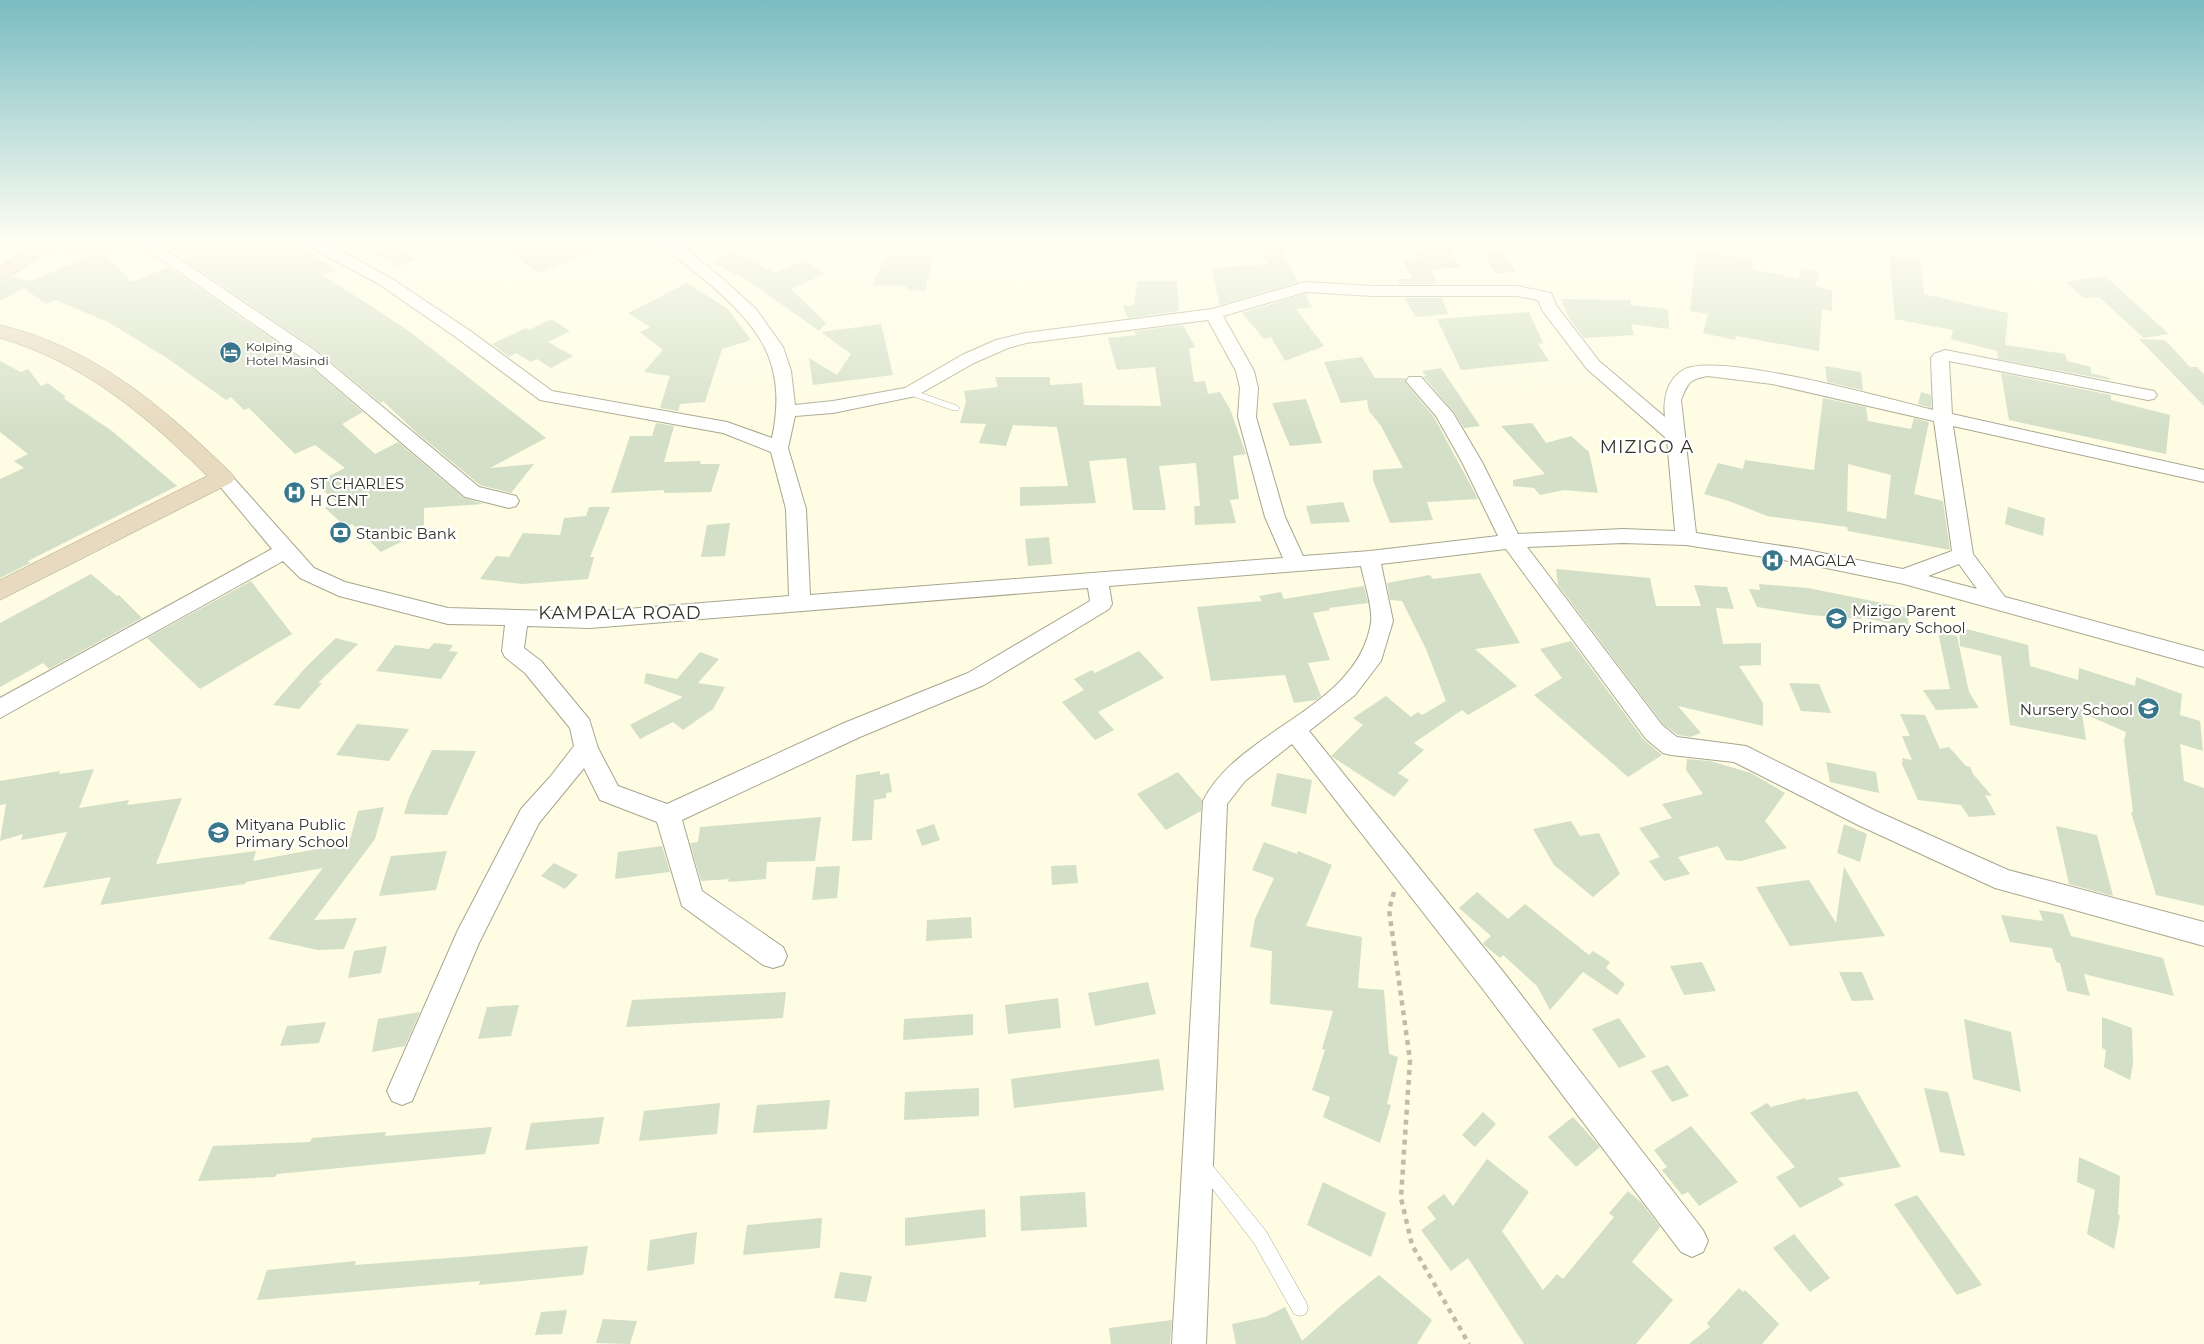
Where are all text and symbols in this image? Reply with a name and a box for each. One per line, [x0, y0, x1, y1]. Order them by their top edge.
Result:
place label: Kolping Hotel Masindi [246, 339, 329, 368]
hotel icon: Kolping Hotel Masindi [218, 341, 242, 365]
district label: MIZIGO A [1600, 436, 1694, 458]
place label: ST CHARLES H CENT [310, 474, 404, 510]
hospital icon: ST CHARLES H CENT [282, 480, 306, 504]
bank icon: Stanbic Bank [328, 521, 352, 545]
place label: Stanbic Bank [356, 524, 456, 543]
hospital icon: MAGALA [1761, 548, 1785, 572]
place label: MAGALA [1789, 551, 1856, 570]
place label: Mizigo Parent Primary School [1852, 601, 1966, 637]
district label: KAMPALA ROAD [538, 602, 702, 624]
school or university icon: Mizigo Parent Primary School [1824, 607, 1848, 631]
school or university icon: Nursery School [2137, 697, 2161, 721]
place label: Nursery School [2020, 700, 2133, 719]
place label: Mityana Public Primary School [235, 815, 349, 851]
school or university icon: Mityana Public Primary School [207, 821, 231, 845]

